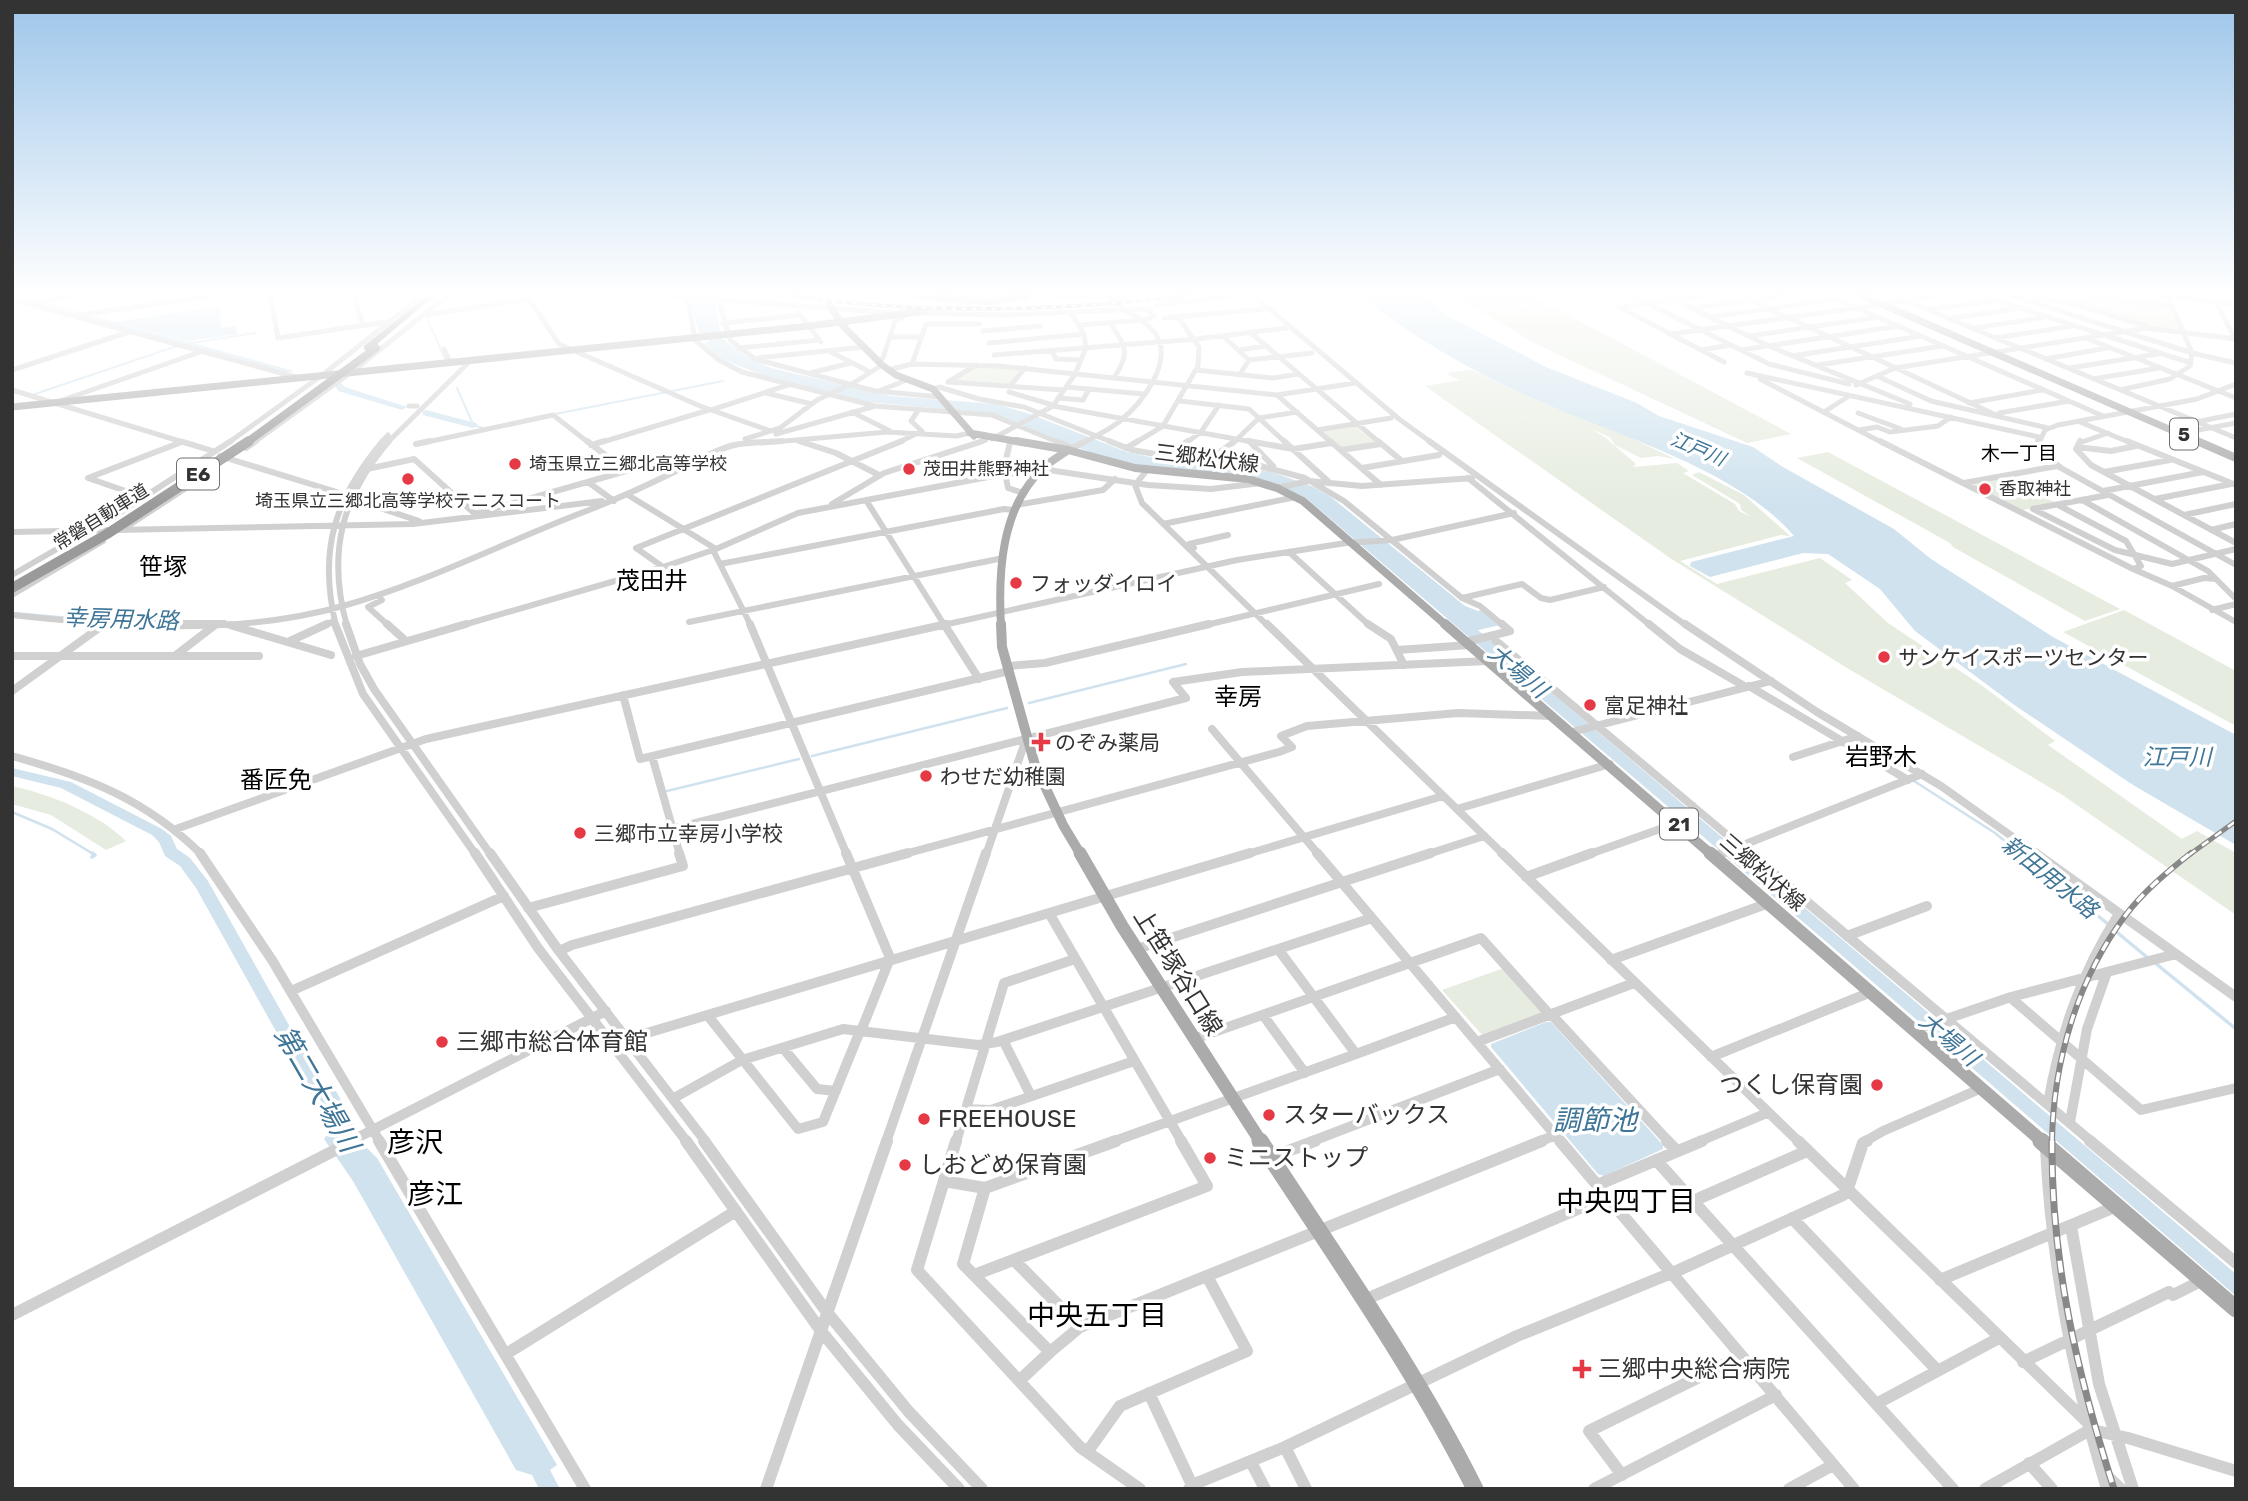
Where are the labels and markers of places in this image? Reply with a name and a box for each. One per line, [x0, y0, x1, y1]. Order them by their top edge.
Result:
place label: 埼玉県立三郷北高等学校 [529, 453, 727, 475]
marker: 埼玉県立三郷北高等学校 [507, 456, 523, 472]
place label: 茂田井熊野神社 [923, 458, 1049, 480]
marker: 茂田井熊野神社 [901, 461, 917, 477]
marker: 埼玉県立三郷北高等学校テニスコート [400, 471, 416, 487]
place label: 香取神社 [1999, 478, 2071, 500]
marker: 香取神社 [1977, 481, 1993, 497]
place label: 埼玉県立三郷北高等学校テニスコート [255, 490, 561, 512]
place label: フォッダイロイ [1030, 571, 1177, 596]
marker: フォッダイロイ [1008, 575, 1024, 591]
place label: サンケイスポーツセンター [1898, 645, 2149, 670]
marker: サンケイスポーツセンター [1876, 649, 1892, 665]
place label: 富足神社 [1604, 693, 1688, 718]
marker: 富足神社 [1582, 697, 1598, 713]
place label: のぞみ薬局 [1055, 730, 1160, 755]
marker: のぞみ薬局 [1033, 734, 1049, 750]
place label: わせだ幼稚園 [940, 764, 1066, 789]
marker: わせだ幼稚園 [918, 768, 934, 784]
place label: 三郷市立幸房小学校 [594, 821, 783, 846]
marker: 三郷市立幸房小学校 [572, 825, 588, 841]
place label: 三郷市総合体育館 [456, 1028, 648, 1056]
marker: 三郷市総合体育館 [434, 1034, 450, 1050]
place label: つくし保育園 [1719, 1071, 1863, 1099]
marker: つくし保育園 [1869, 1077, 1885, 1093]
place label: スターバックス [1283, 1101, 1450, 1129]
place label: FREEHOUSE [938, 1105, 1077, 1133]
marker: スターバックス [1261, 1107, 1277, 1123]
marker: FREEHOUSE [916, 1111, 932, 1127]
place label: ミニストップ [1224, 1144, 1368, 1172]
marker: ミニストップ [1202, 1150, 1218, 1166]
place label: しおどめ保育園 [919, 1151, 1087, 1179]
marker: しおどめ保育園 [897, 1157, 913, 1173]
place label: 三郷中央総合病院 [1598, 1355, 1790, 1383]
marker: 三郷中央総合病院 [1572, 1359, 1592, 1379]

